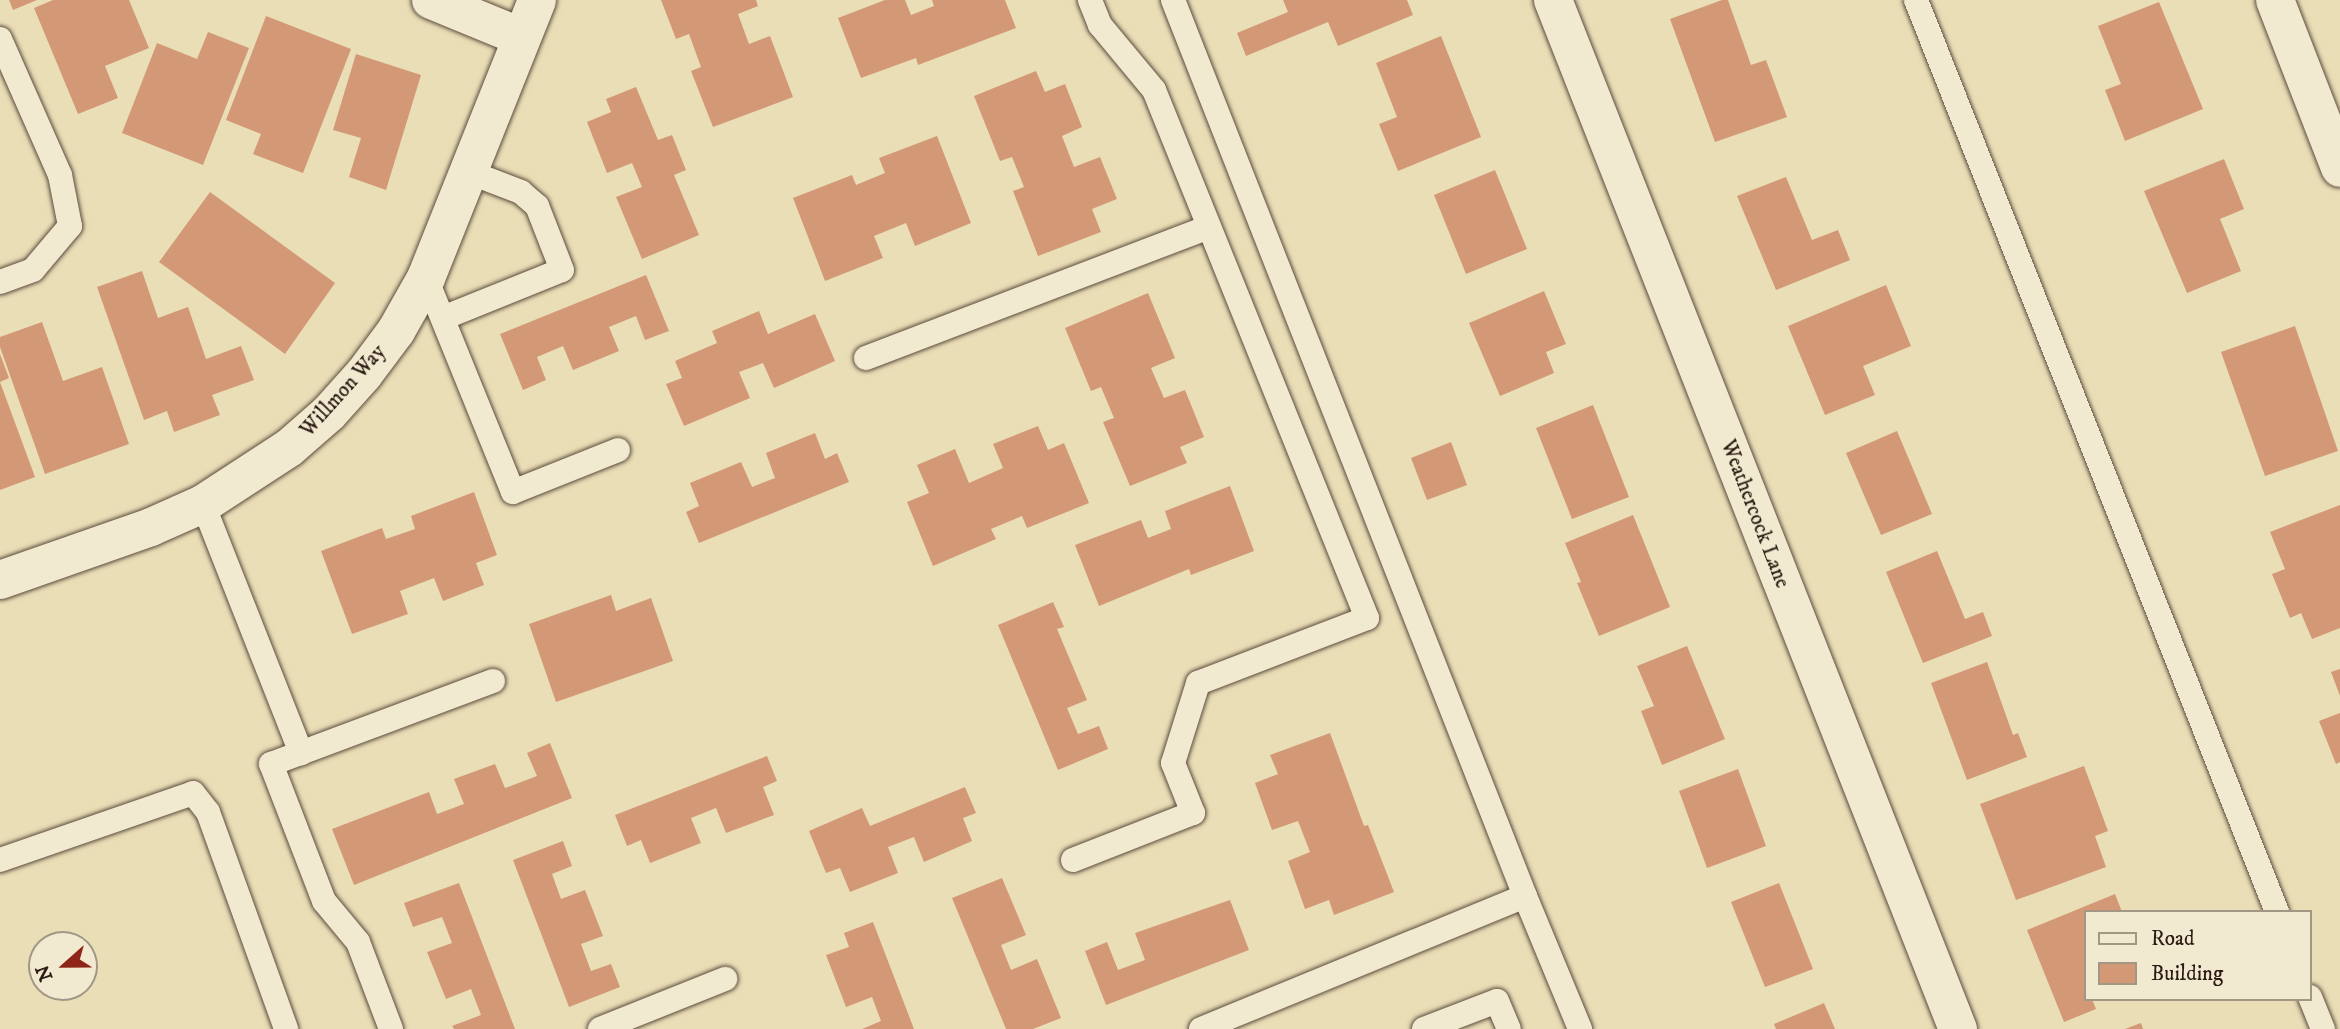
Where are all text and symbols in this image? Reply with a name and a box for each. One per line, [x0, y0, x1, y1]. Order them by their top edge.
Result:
street label: Willmon Way [295, 340, 391, 442]
street label: Weathercock Lane [1715, 436, 1795, 592]
legend [2084, 910, 2312, 1001]
text: Road [2151, 926, 2195, 952]
north arrow [28, 931, 98, 1001]
text: Building [2151, 961, 2223, 987]
text: N [31, 962, 58, 984]

